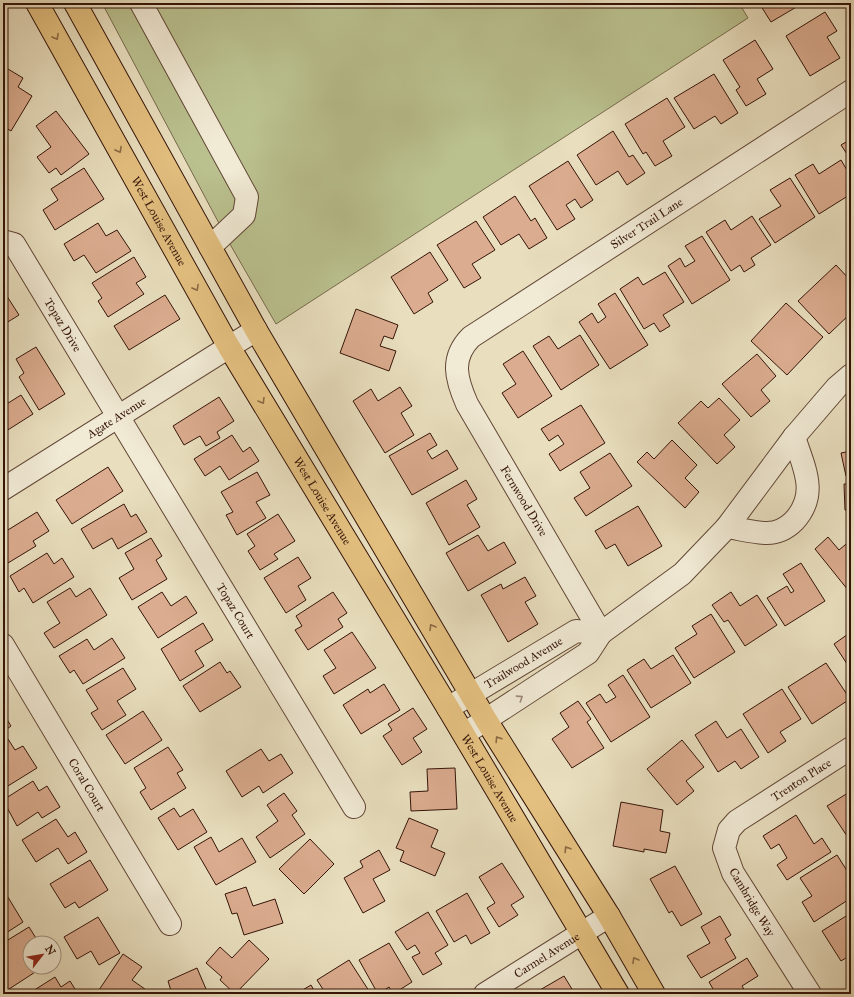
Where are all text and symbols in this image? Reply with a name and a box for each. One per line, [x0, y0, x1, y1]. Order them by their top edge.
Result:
one-way arrow [51, 33, 58, 40]
one-way arrow [115, 146, 122, 154]
street label: West Louise Avenue [128, 174, 189, 268]
street label: Silver Trail Lane [608, 195, 685, 252]
one-way arrow [192, 284, 199, 291]
street label: Topaz Drive [41, 296, 85, 354]
street label: Agate Avenue [84, 394, 148, 442]
one-way arrow [257, 397, 264, 404]
street label: West Louise Avenue [290, 455, 354, 547]
street label: Fernwood Drive [497, 463, 551, 539]
street label: Topaz Court [214, 581, 258, 642]
one-way arrow [430, 624, 437, 631]
street label: Trailwood Avenue [482, 634, 565, 692]
one-way arrow [516, 695, 523, 702]
street label: West Louise Avenue [458, 732, 521, 825]
one-way arrow [496, 736, 503, 743]
street label: Trenton Place [769, 755, 834, 804]
street label: Coral Court [66, 756, 108, 814]
one-way arrow [564, 846, 572, 853]
street label: Cambridge Way [725, 865, 778, 940]
street label: Carmel Avenue [511, 929, 582, 981]
north arrow [22, 935, 62, 975]
text: N [42, 943, 58, 958]
one-way arrow [632, 957, 639, 964]

